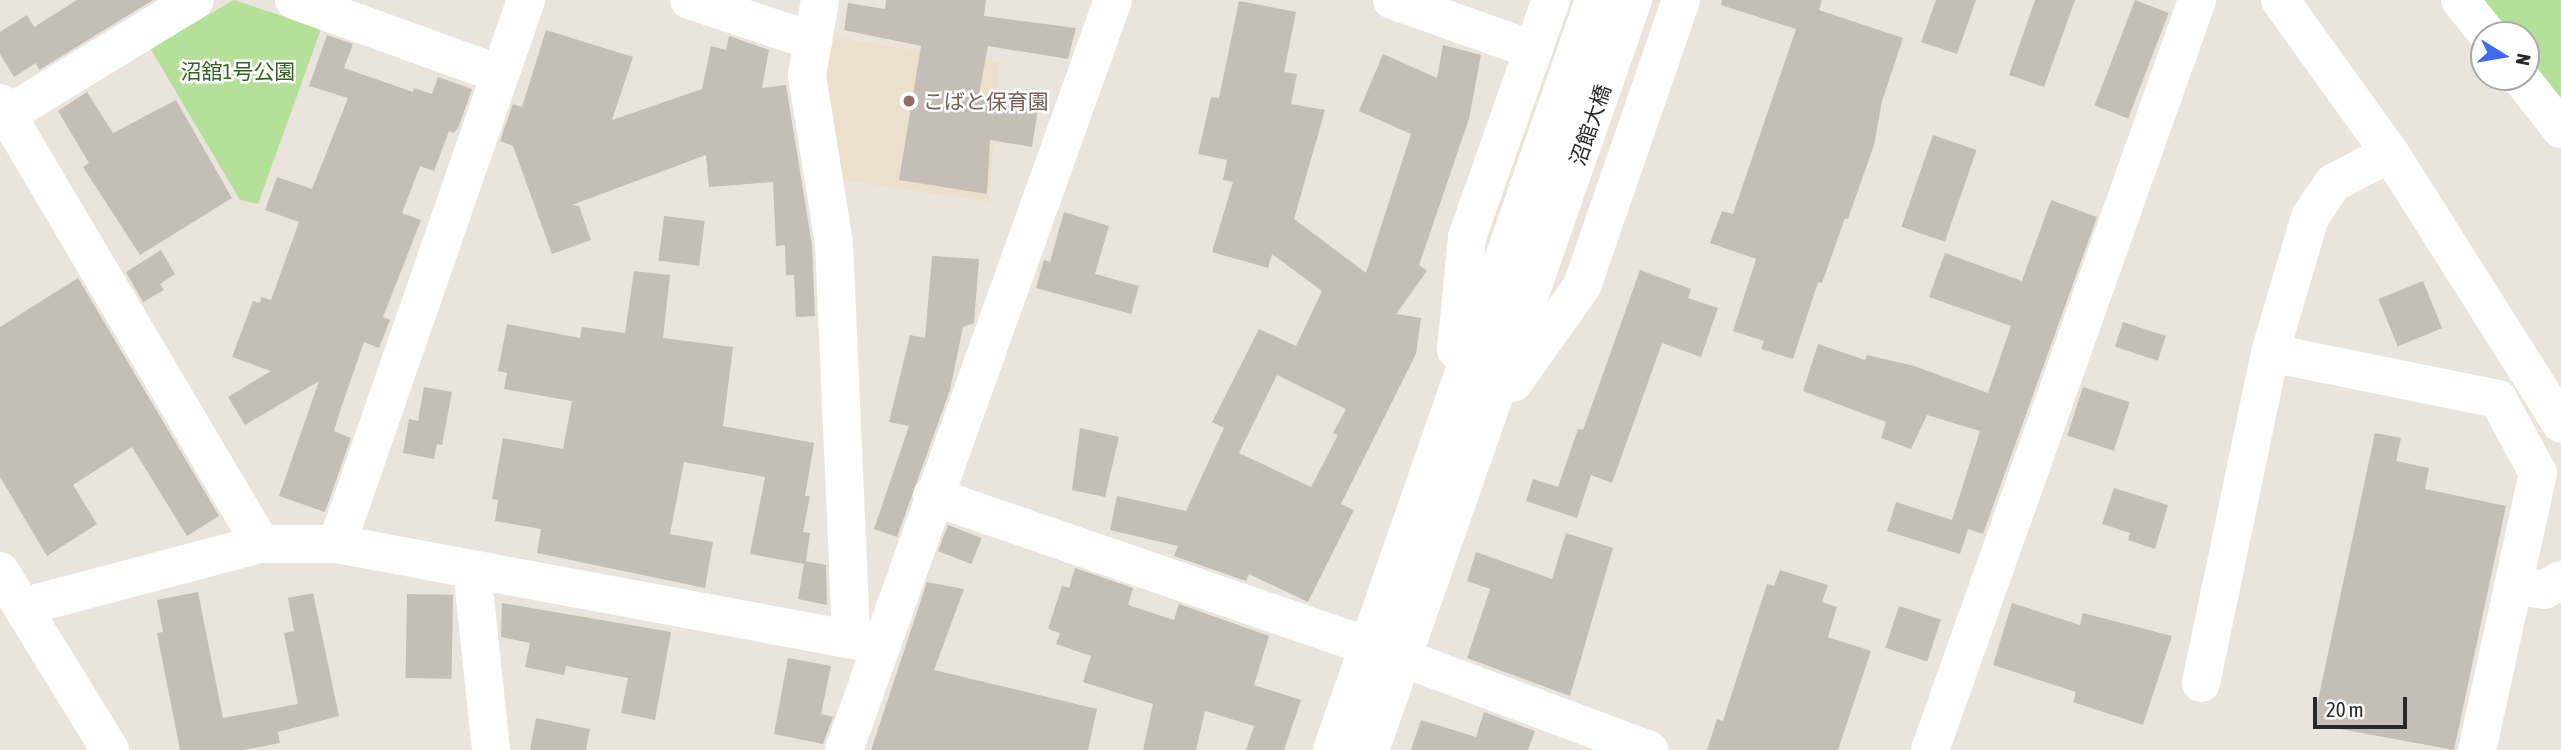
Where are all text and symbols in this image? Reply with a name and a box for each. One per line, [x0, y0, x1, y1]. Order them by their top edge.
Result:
north arrow [2470, 21, 2540, 91]
text: N [2512, 52, 2536, 67]
park label: 沼舘1号公園 [181, 58, 295, 84]
street label: 沼館大橋 [1564, 81, 1616, 169]
place label: こばと保育園 [923, 88, 1049, 114]
marker: こばと保育園 [901, 93, 917, 109]
scale bar [2316, 684, 2410, 728]
text: 20 m [2326, 697, 2364, 721]

